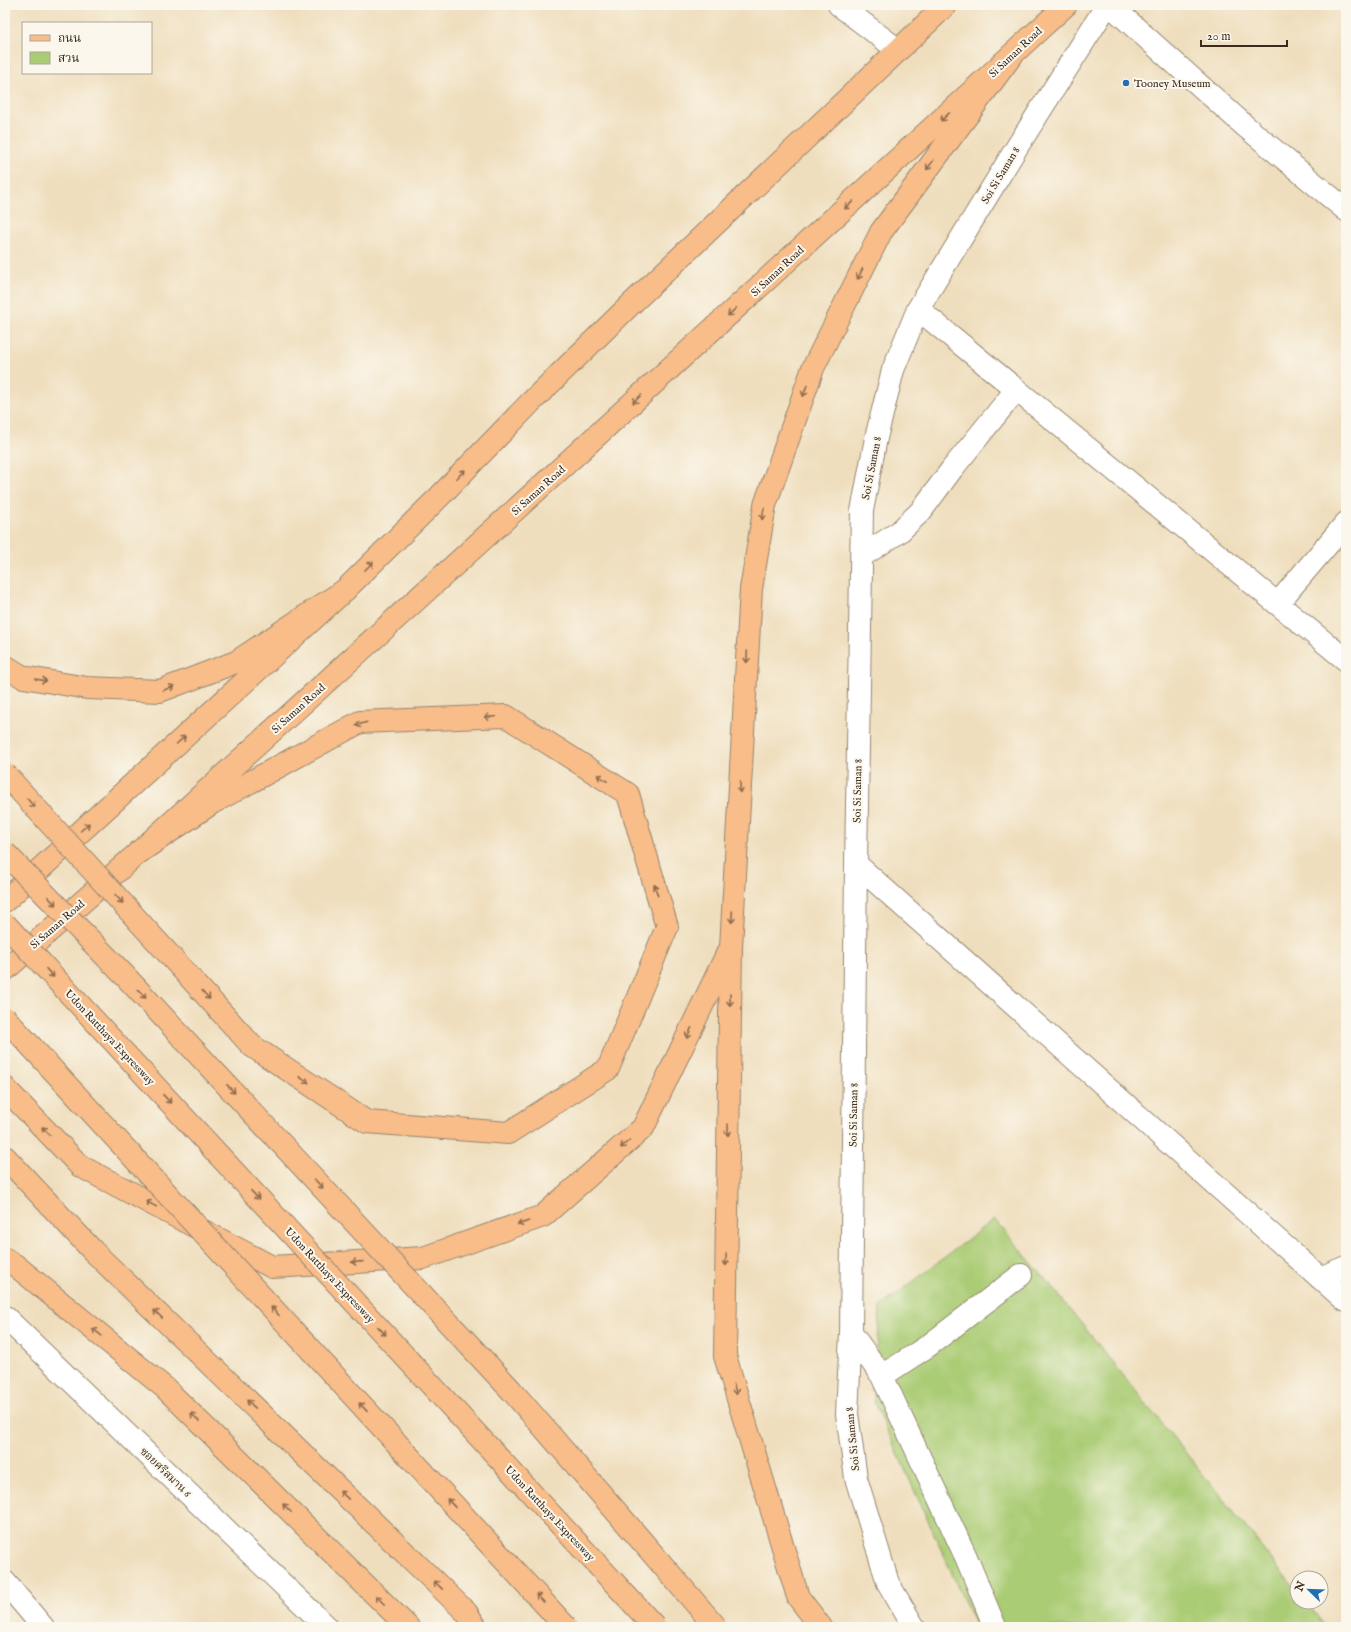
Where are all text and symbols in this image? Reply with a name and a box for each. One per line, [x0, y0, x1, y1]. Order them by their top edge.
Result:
legend [22, 22, 152, 74]
scale bar [1201, 22, 1287, 48]
street label: Si Saman Road [986, 24, 1045, 81]
text: 20 m [1207, 29, 1230, 44]
text: ถนน [58, 31, 81, 46]
text: สวน [58, 51, 80, 66]
place label: Tooney Museum [1134, 77, 1211, 91]
marker: Tooney Museum [1121, 78, 1131, 88]
one-way arrow [940, 112, 950, 122]
street label: Soi Si Saman 8 [978, 144, 1023, 207]
one-way arrow [926, 159, 935, 170]
one-way arrow [844, 200, 854, 209]
street label: Si Saman Road [748, 243, 807, 300]
one-way arrow [856, 268, 863, 280]
one-way arrow [727, 307, 738, 316]
one-way arrow [801, 385, 808, 398]
one-way arrow [631, 395, 642, 404]
street label: Soi Si Saman 8 [859, 435, 885, 501]
street label: Si Saman Road [509, 463, 569, 519]
one-way arrow [457, 469, 466, 479]
one-way arrow [759, 507, 767, 520]
one-way arrow [364, 561, 374, 571]
one-way arrow [743, 650, 751, 663]
one-way arrow [34, 676, 47, 684]
street label: Si Saman Road [269, 681, 329, 737]
one-way arrow [163, 683, 175, 691]
one-way arrow [484, 713, 497, 720]
one-way arrow [354, 721, 367, 728]
one-way arrow [176, 735, 186, 744]
street label: Soi Si Saman 8 [850, 759, 866, 823]
one-way arrow [597, 774, 608, 782]
one-way arrow [736, 780, 743, 793]
one-way arrow [27, 798, 36, 808]
one-way arrow [80, 823, 91, 832]
one-way arrow [652, 883, 659, 896]
one-way arrow [114, 894, 123, 904]
one-way arrow [47, 896, 57, 906]
street label: Si Saman Road [27, 897, 88, 952]
one-way arrow [729, 910, 736, 923]
one-way arrow [46, 968, 55, 978]
street label: Udon Ratthaya Expressway [61, 987, 158, 1089]
one-way arrow [137, 989, 147, 999]
one-way arrow [202, 990, 211, 1001]
one-way arrow [726, 993, 734, 1006]
one-way arrow [685, 1026, 692, 1038]
one-way arrow [298, 1076, 309, 1084]
street label: Soi Si Saman 8 [846, 1083, 862, 1147]
one-way arrow [226, 1084, 236, 1094]
one-way arrow [162, 1094, 172, 1104]
one-way arrow [724, 1123, 732, 1136]
one-way arrow [41, 1126, 50, 1136]
one-way arrow [620, 1139, 630, 1149]
one-way arrow [315, 1179, 324, 1189]
one-way arrow [251, 1190, 260, 1200]
one-way arrow [145, 1200, 157, 1207]
one-way arrow [517, 1220, 530, 1227]
street label: Udon Ratthaya Expressway [281, 1225, 378, 1327]
one-way arrow [722, 1253, 730, 1266]
one-way arrow [351, 1258, 364, 1265]
one-way arrow [271, 1306, 280, 1317]
one-way arrow [153, 1309, 163, 1319]
one-way arrow [377, 1326, 386, 1337]
one-way arrow [91, 1327, 102, 1336]
one-way arrow [732, 1382, 739, 1395]
one-way arrow [246, 1400, 256, 1409]
one-way arrow [359, 1402, 368, 1412]
street label: Soi Si Saman 8 [843, 1406, 863, 1471]
one-way arrow [190, 1412, 200, 1422]
street label: ซอยศรีสมาน 6 [137, 1445, 194, 1501]
street label: Udon Ratthaya Expressway [501, 1463, 598, 1565]
one-way arrow [339, 1490, 349, 1500]
one-way arrow [447, 1498, 456, 1508]
one-way arrow [282, 1503, 292, 1513]
north arrow [1289, 1570, 1329, 1610]
text: N [1292, 1579, 1309, 1595]
one-way arrow [433, 1580, 443, 1590]
one-way arrow [535, 1593, 544, 1603]
one-way arrow [375, 1595, 385, 1605]

